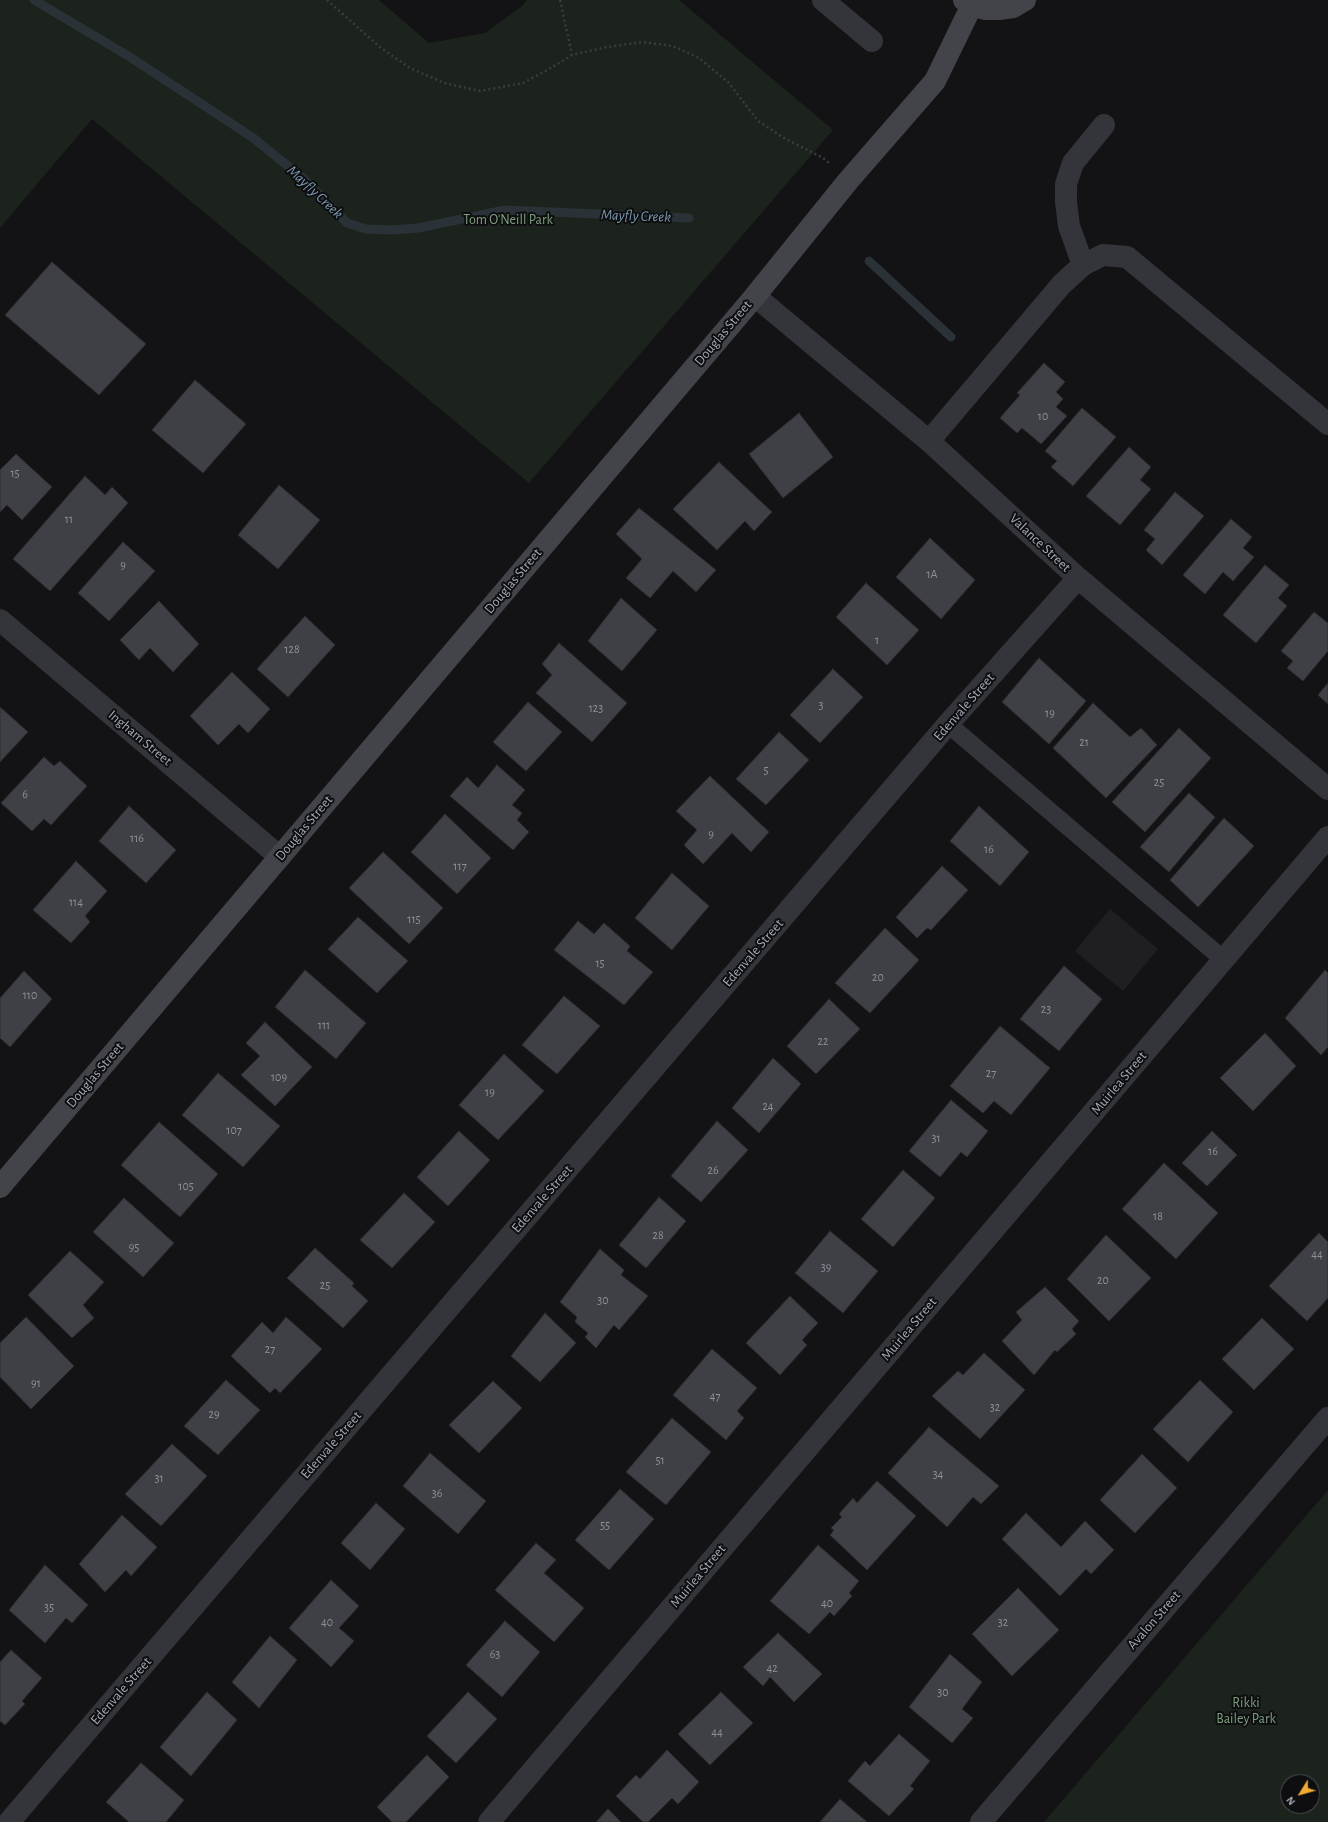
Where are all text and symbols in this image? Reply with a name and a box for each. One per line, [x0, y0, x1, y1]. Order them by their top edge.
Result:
water label: Mayfly Creek [283, 162, 347, 222]
water label: Mayfly Creek [601, 206, 671, 226]
park label: Tom O'Neill Park [463, 212, 553, 228]
street label: Douglas Street [691, 297, 755, 369]
house number: 10 [1038, 409, 1048, 423]
house number: 15 [10, 466, 20, 480]
street label: Valance Street [1006, 510, 1074, 576]
house number: 11 [65, 512, 73, 526]
street label: Douglas Street [481, 545, 545, 617]
house number: 9 [120, 558, 126, 572]
house number: 1A [926, 567, 938, 581]
house number: 1 [875, 633, 879, 647]
house number: 128 [284, 642, 300, 656]
street label: Edenvale Street [930, 670, 998, 744]
house number: 3 [819, 698, 823, 712]
house number: 123 [589, 701, 603, 715]
house number: 19 [1045, 706, 1055, 720]
street label: Ingham Street [105, 707, 175, 769]
house number: 21 [1079, 735, 1089, 749]
house number: 5 [763, 763, 769, 777]
house number: 25 [1154, 775, 1164, 789]
house number: 6 [22, 787, 28, 801]
street label: Douglas Street [272, 792, 336, 864]
house number: 9 [708, 827, 714, 841]
house number: 116 [130, 831, 144, 845]
house number: 16 [984, 842, 994, 856]
house number: 117 [453, 859, 467, 873]
house number: 114 [69, 895, 83, 909]
house number: 115 [407, 912, 421, 926]
street label: Edenvale Street [719, 916, 787, 990]
house number: 15 [595, 956, 605, 970]
house number: 20 [872, 970, 884, 984]
house number: 110 [23, 988, 37, 1002]
house number: 23 [1041, 1002, 1051, 1016]
house number: 111 [318, 1018, 330, 1032]
house number: 22 [818, 1034, 828, 1048]
street label: Douglas Street [63, 1039, 127, 1111]
street label: Muirlea Street [1088, 1048, 1150, 1118]
house number: 27 [986, 1066, 996, 1080]
house number: 109 [271, 1070, 287, 1084]
house number: 19 [485, 1085, 495, 1099]
house number: 24 [762, 1099, 774, 1113]
house number: 107 [226, 1123, 242, 1137]
house number: 31 [931, 1131, 941, 1145]
house number: 16 [1208, 1144, 1218, 1158]
street label: Edenvale Street [508, 1162, 576, 1236]
house number: 26 [707, 1163, 719, 1177]
house number: 105 [178, 1179, 194, 1193]
house number: 18 [1153, 1209, 1163, 1223]
house number: 28 [652, 1228, 664, 1242]
house number: 95 [129, 1240, 139, 1254]
house number: 44 [1311, 1247, 1323, 1261]
house number: 39 [821, 1260, 831, 1274]
house number: 20 [1097, 1273, 1109, 1287]
house number: 25 [320, 1278, 330, 1292]
house number: 30 [597, 1293, 609, 1307]
street label: Muirlea Street [878, 1294, 940, 1364]
house number: 27 [265, 1342, 275, 1356]
house number: 91 [31, 1376, 41, 1390]
house number: 47 [710, 1389, 720, 1403]
house number: 32 [990, 1400, 1000, 1414]
house number: 29 [208, 1407, 220, 1421]
street label: Edenvale Street [297, 1408, 365, 1482]
house number: 51 [655, 1453, 665, 1467]
house number: 34 [933, 1467, 943, 1481]
house number: 31 [154, 1471, 164, 1485]
house number: 36 [432, 1486, 442, 1500]
house number: 55 [600, 1518, 610, 1532]
street label: Muirlea Street [667, 1541, 729, 1611]
street label: Avalon Street [1124, 1587, 1184, 1653]
house number: 40 [821, 1596, 833, 1610]
house number: 35 [44, 1600, 54, 1614]
house number: 40 [321, 1615, 333, 1629]
house number: 32 [998, 1615, 1008, 1629]
house number: 63 [490, 1647, 500, 1661]
street label: Edenvale Street [87, 1654, 155, 1728]
house number: 42 [766, 1661, 778, 1675]
house number: 30 [937, 1685, 949, 1699]
park label: Rikki Bailey Park [1216, 1695, 1276, 1728]
house number: 44 [711, 1725, 723, 1739]
north arrow [1280, 1774, 1320, 1814]
text: N [1284, 1795, 1298, 1807]

